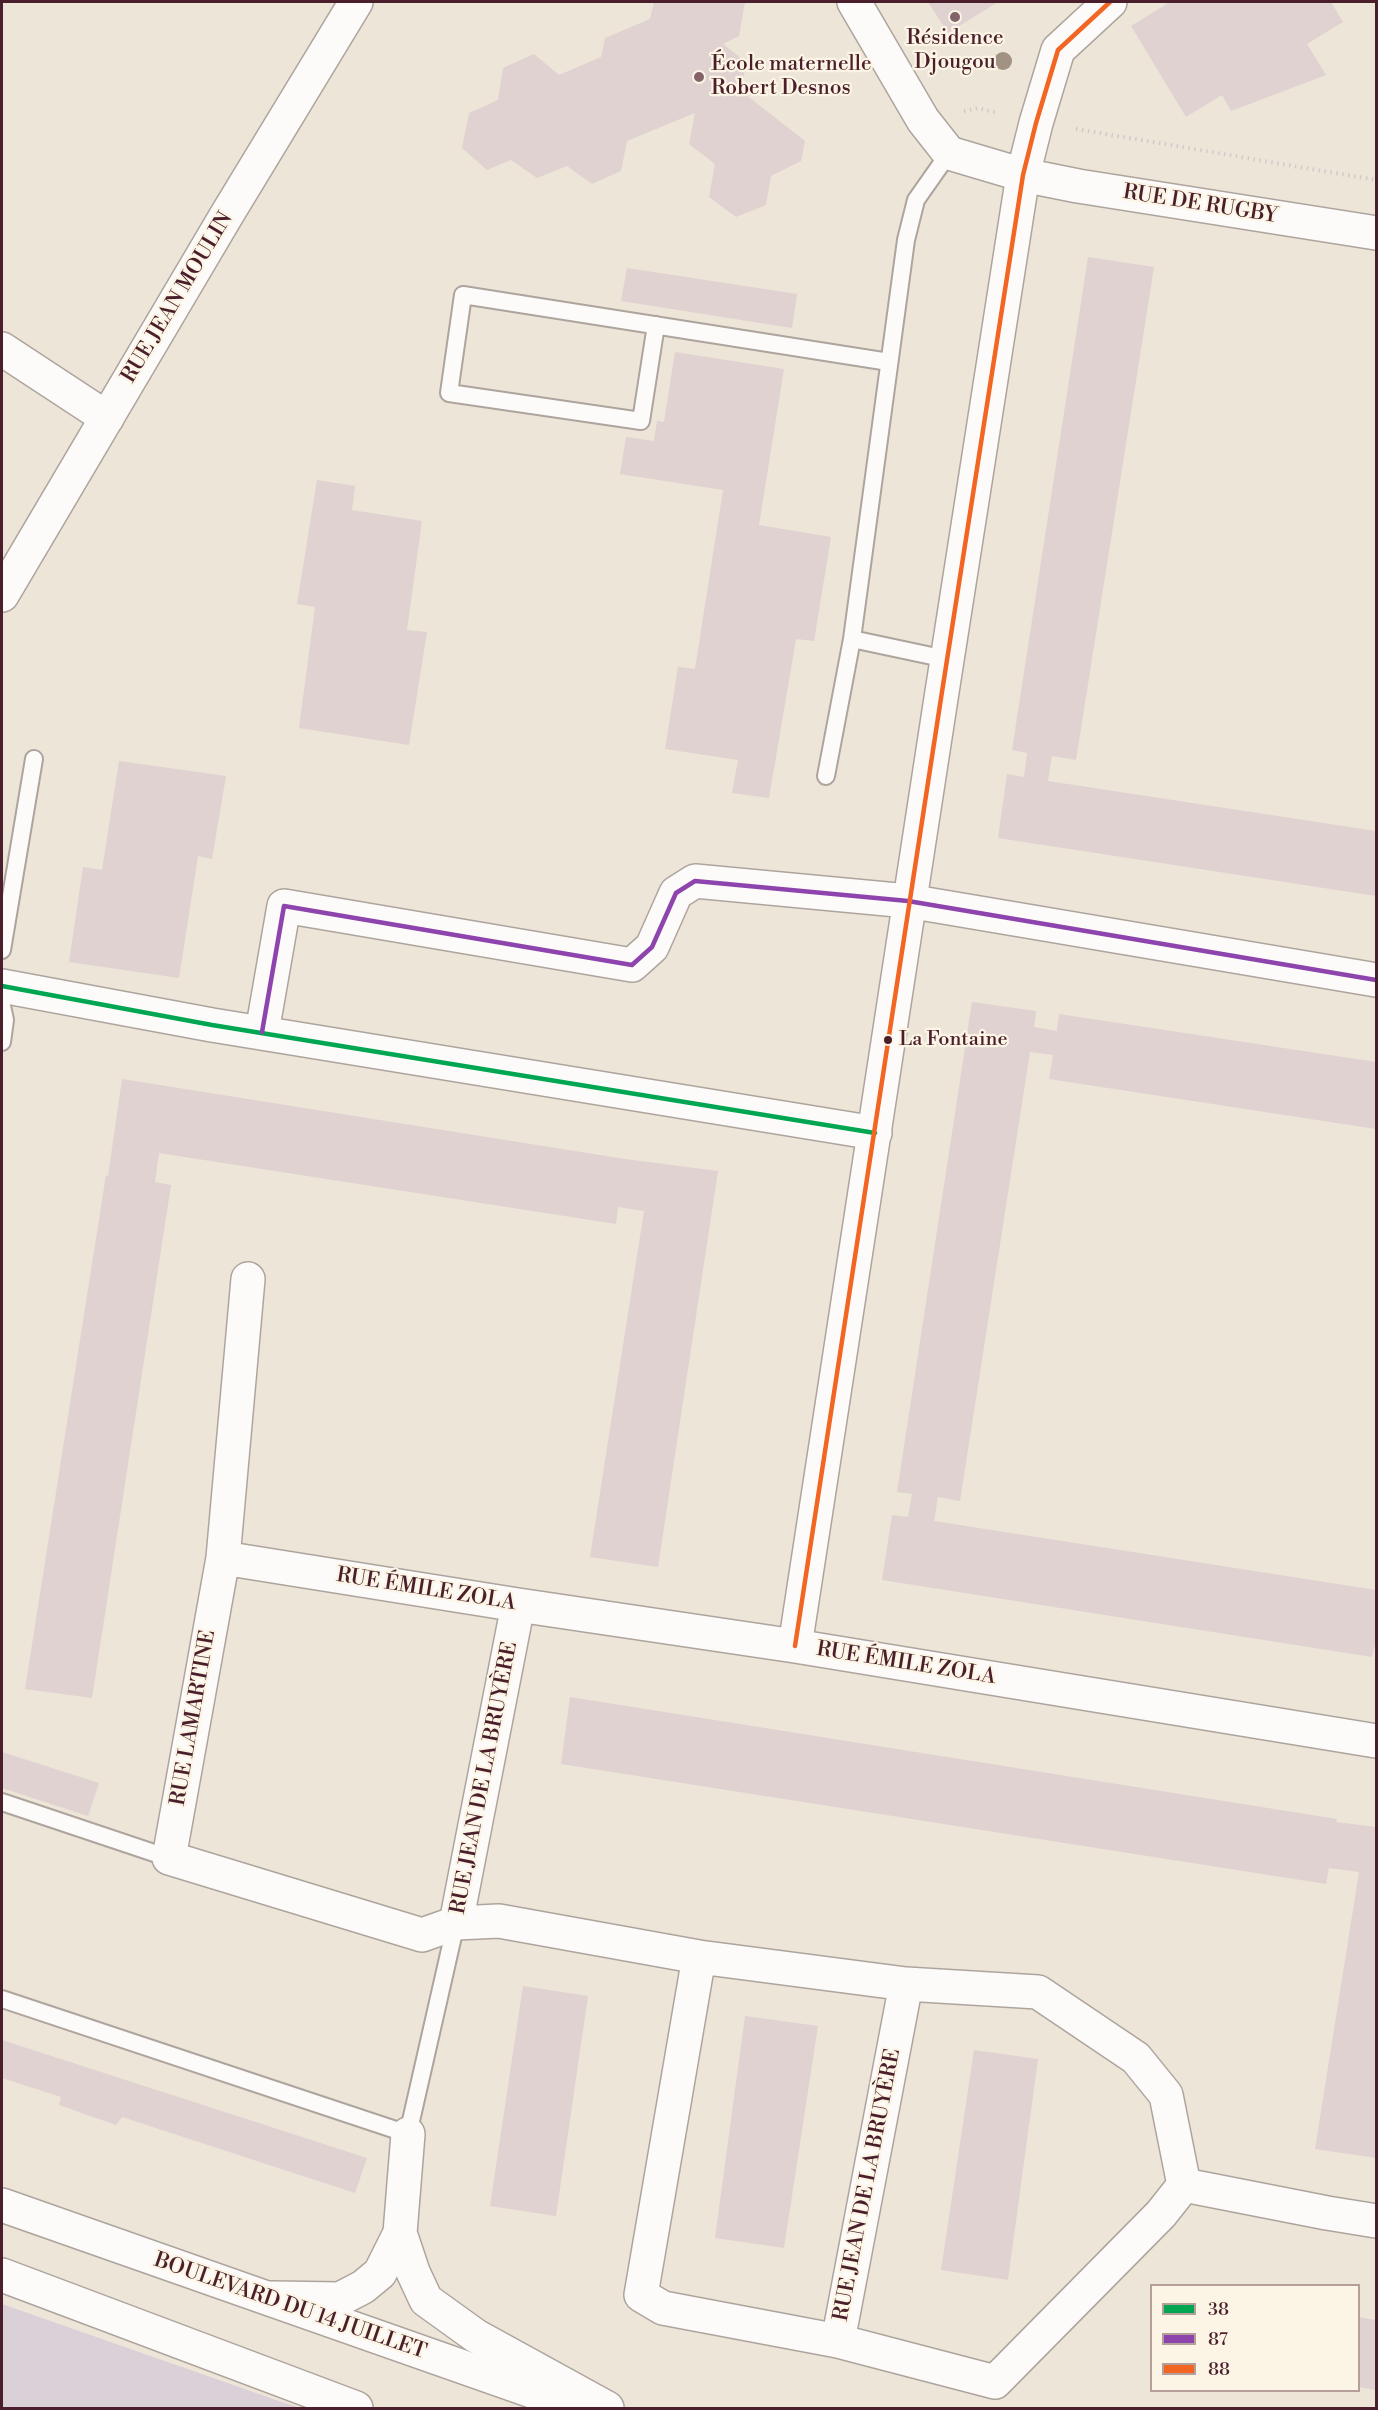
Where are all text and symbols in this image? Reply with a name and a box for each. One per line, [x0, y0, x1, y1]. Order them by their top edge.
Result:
marker: Résidence Djougou [948, 10, 962, 24]
place label: Résidence Djougou [906, 26, 1004, 76]
place label: École maternelle Robert Desnos [711, 52, 872, 102]
marker: École maternelle Robert Desnos [692, 70, 706, 84]
street label: RUE DE RUGBY [1121, 180, 1279, 230]
street label: RUE JEAN MOULIN [117, 208, 239, 388]
place label: La Fontaine [899, 1028, 1007, 1052]
marker: La Fontaine [882, 1034, 894, 1046]
street label: RUE ÉMILE ZOLA [334, 1563, 518, 1617]
street label: RUE LAMARTINE [166, 1628, 222, 1808]
street label: RUE ÉMILE ZOLA [814, 1637, 998, 1691]
street label: RUE JEAN DE LA BRUYÈRE [446, 1640, 524, 1916]
street label: RUE JEAN DE LA BRUYÈRE [829, 2047, 907, 2323]
street label: BOULEVARD DU 14 JUILLET [150, 2248, 430, 2366]
legend [1150, 2284, 1360, 2392]
text: 38 [1208, 2298, 1229, 2321]
text: 87 [1208, 2328, 1228, 2351]
text: 88 [1208, 2358, 1230, 2381]

